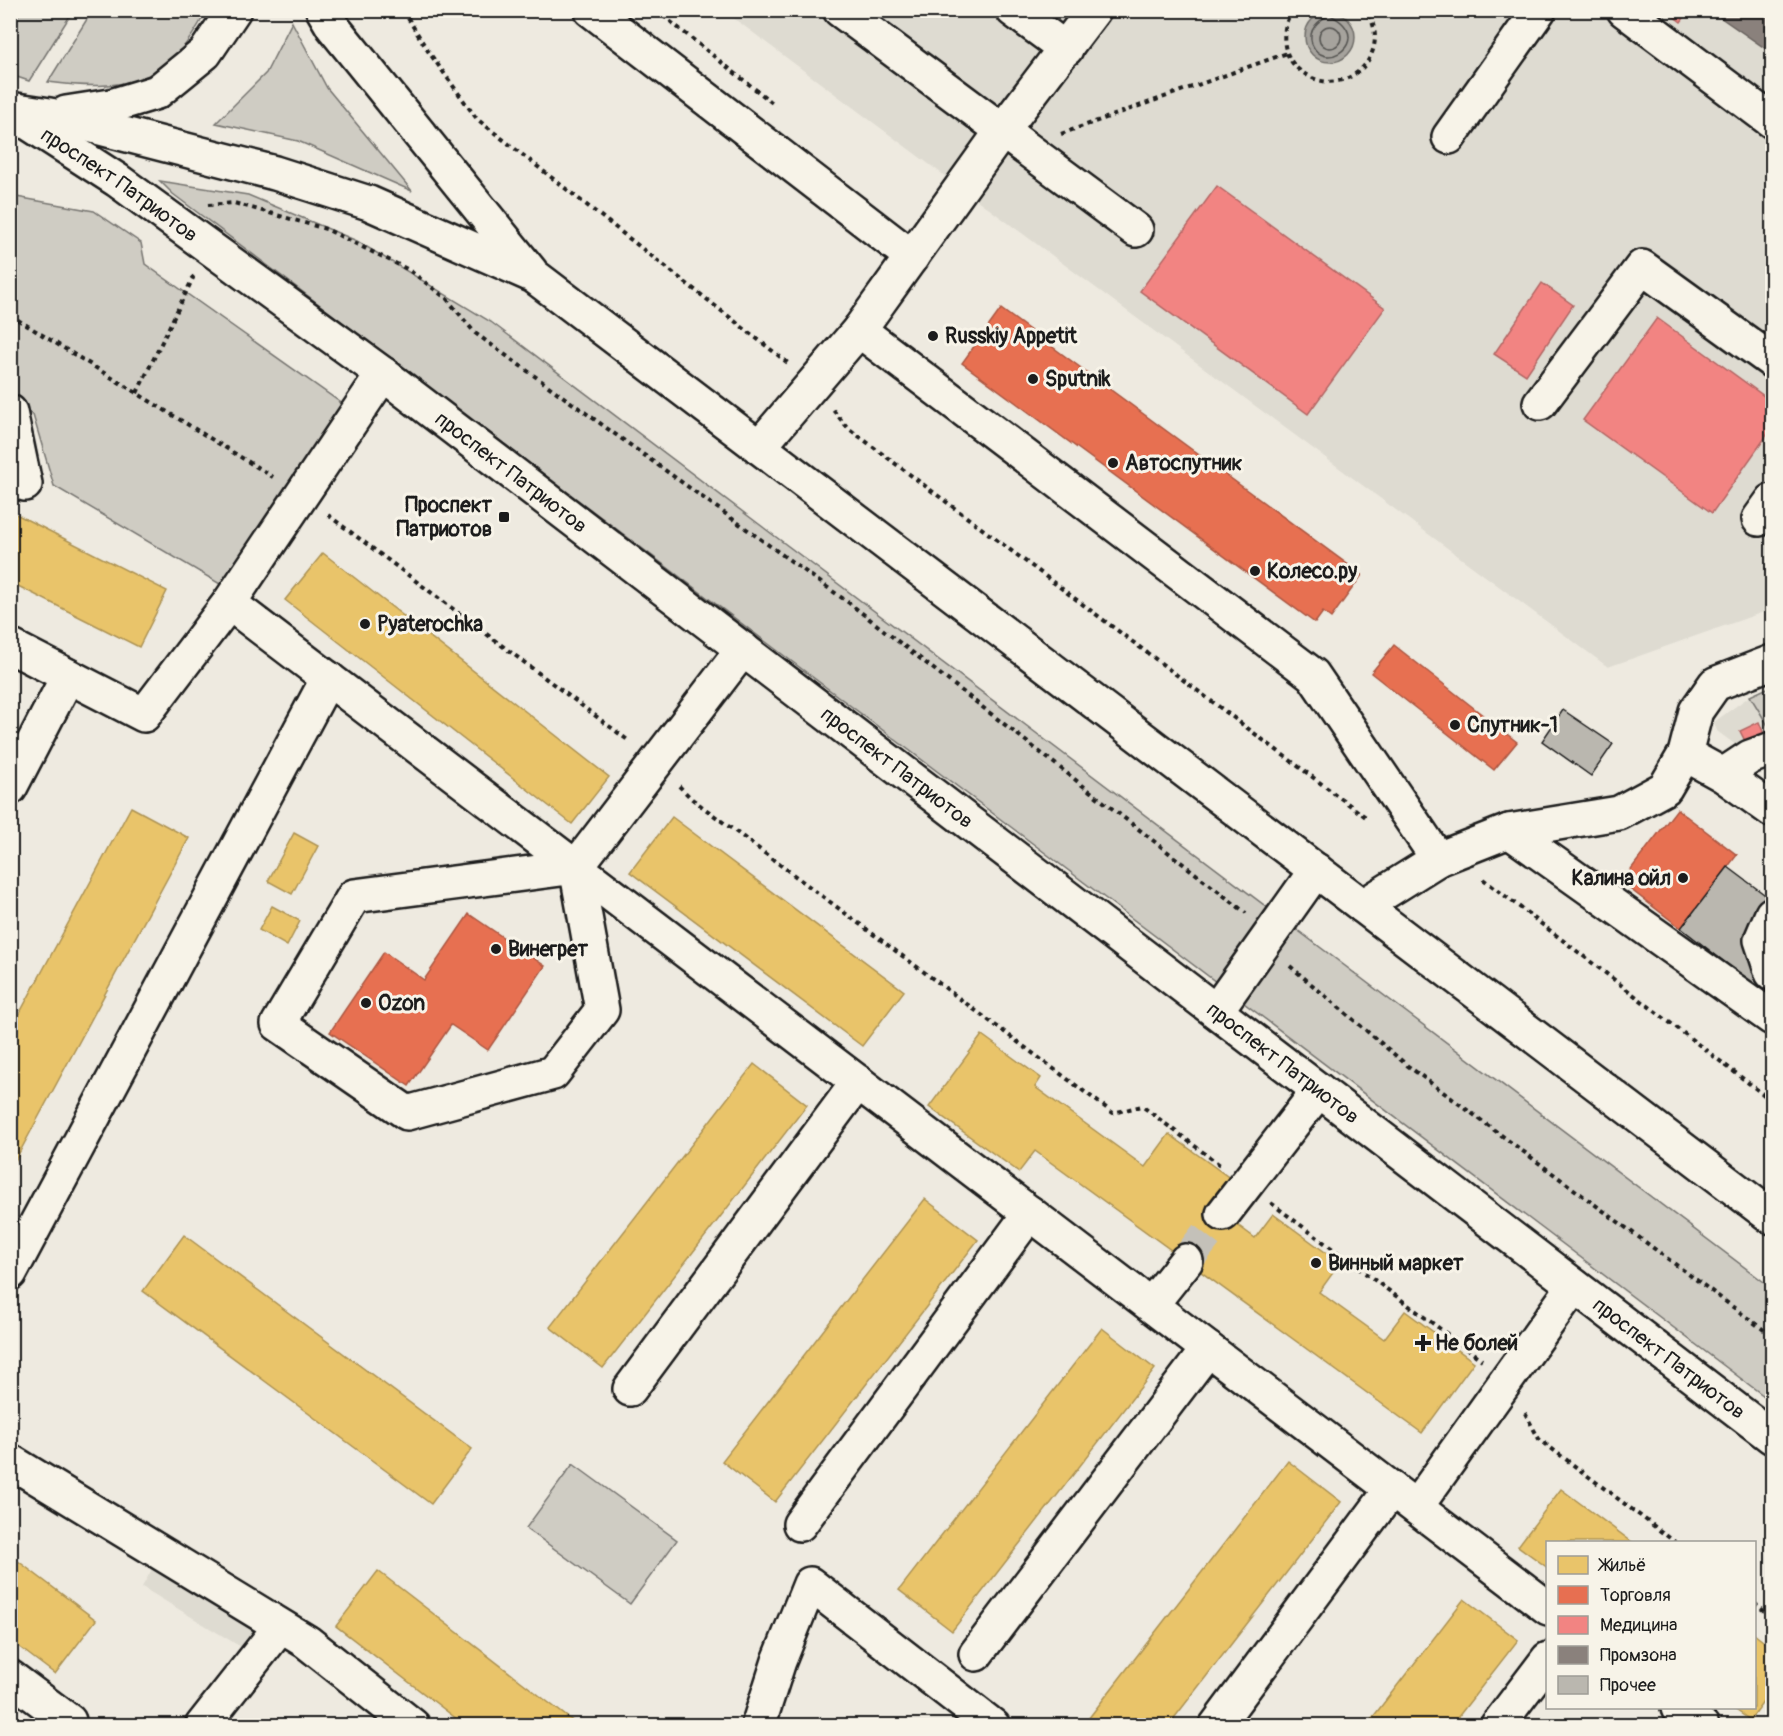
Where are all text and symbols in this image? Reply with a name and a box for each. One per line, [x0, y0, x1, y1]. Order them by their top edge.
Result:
street label: проспект Патриотов [36, 121, 204, 248]
place label: Russkiy Appetit [945, 323, 1078, 350]
marker: Russkiy Appetit [926, 329, 940, 343]
place label: Sputnik [1045, 366, 1111, 393]
marker: Sputnik [1026, 372, 1040, 386]
street label: проспект Патриотов [429, 405, 593, 539]
place label: Автоспутник [1125, 450, 1242, 477]
marker: Автоспутник [1106, 456, 1120, 470]
place label: Проспект Патриотов [396, 492, 492, 543]
marker: Проспект Патриотов [497, 510, 511, 524]
place label: Колесо.ру [1267, 558, 1357, 585]
marker: Колесо.ру [1248, 564, 1262, 578]
place label: Pyaterochka [377, 611, 483, 638]
marker: Pyaterochka [358, 617, 372, 631]
street label: проспект Патриотов [815, 700, 979, 834]
place label: Спутник-1 [1467, 712, 1558, 739]
marker: Спутник-1 [1448, 718, 1462, 732]
place label: Калина ойл [1572, 865, 1671, 892]
marker: Калина ойл [1676, 871, 1690, 885]
place label: Винегрет [508, 936, 588, 963]
marker: Винегрет [489, 942, 503, 956]
place label: Ozon [378, 990, 425, 1017]
marker: Ozon [359, 996, 373, 1010]
street label: проспект Патриотов [1201, 996, 1365, 1130]
place label: Винный маркет [1328, 1250, 1464, 1277]
marker: Винный маркет [1309, 1256, 1323, 1270]
street label: проспект Патриотов [1587, 1291, 1751, 1425]
place label: Не болей [1435, 1330, 1518, 1357]
marker: Не болей [1416, 1336, 1430, 1350]
legend [1546, 1541, 1756, 1709]
text: Жильё [1597, 1554, 1646, 1577]
text: Торговля [1600, 1584, 1671, 1607]
text: Медицина [1600, 1614, 1677, 1637]
text: Промзона [1600, 1644, 1677, 1667]
text: Прочее [1600, 1674, 1656, 1697]

